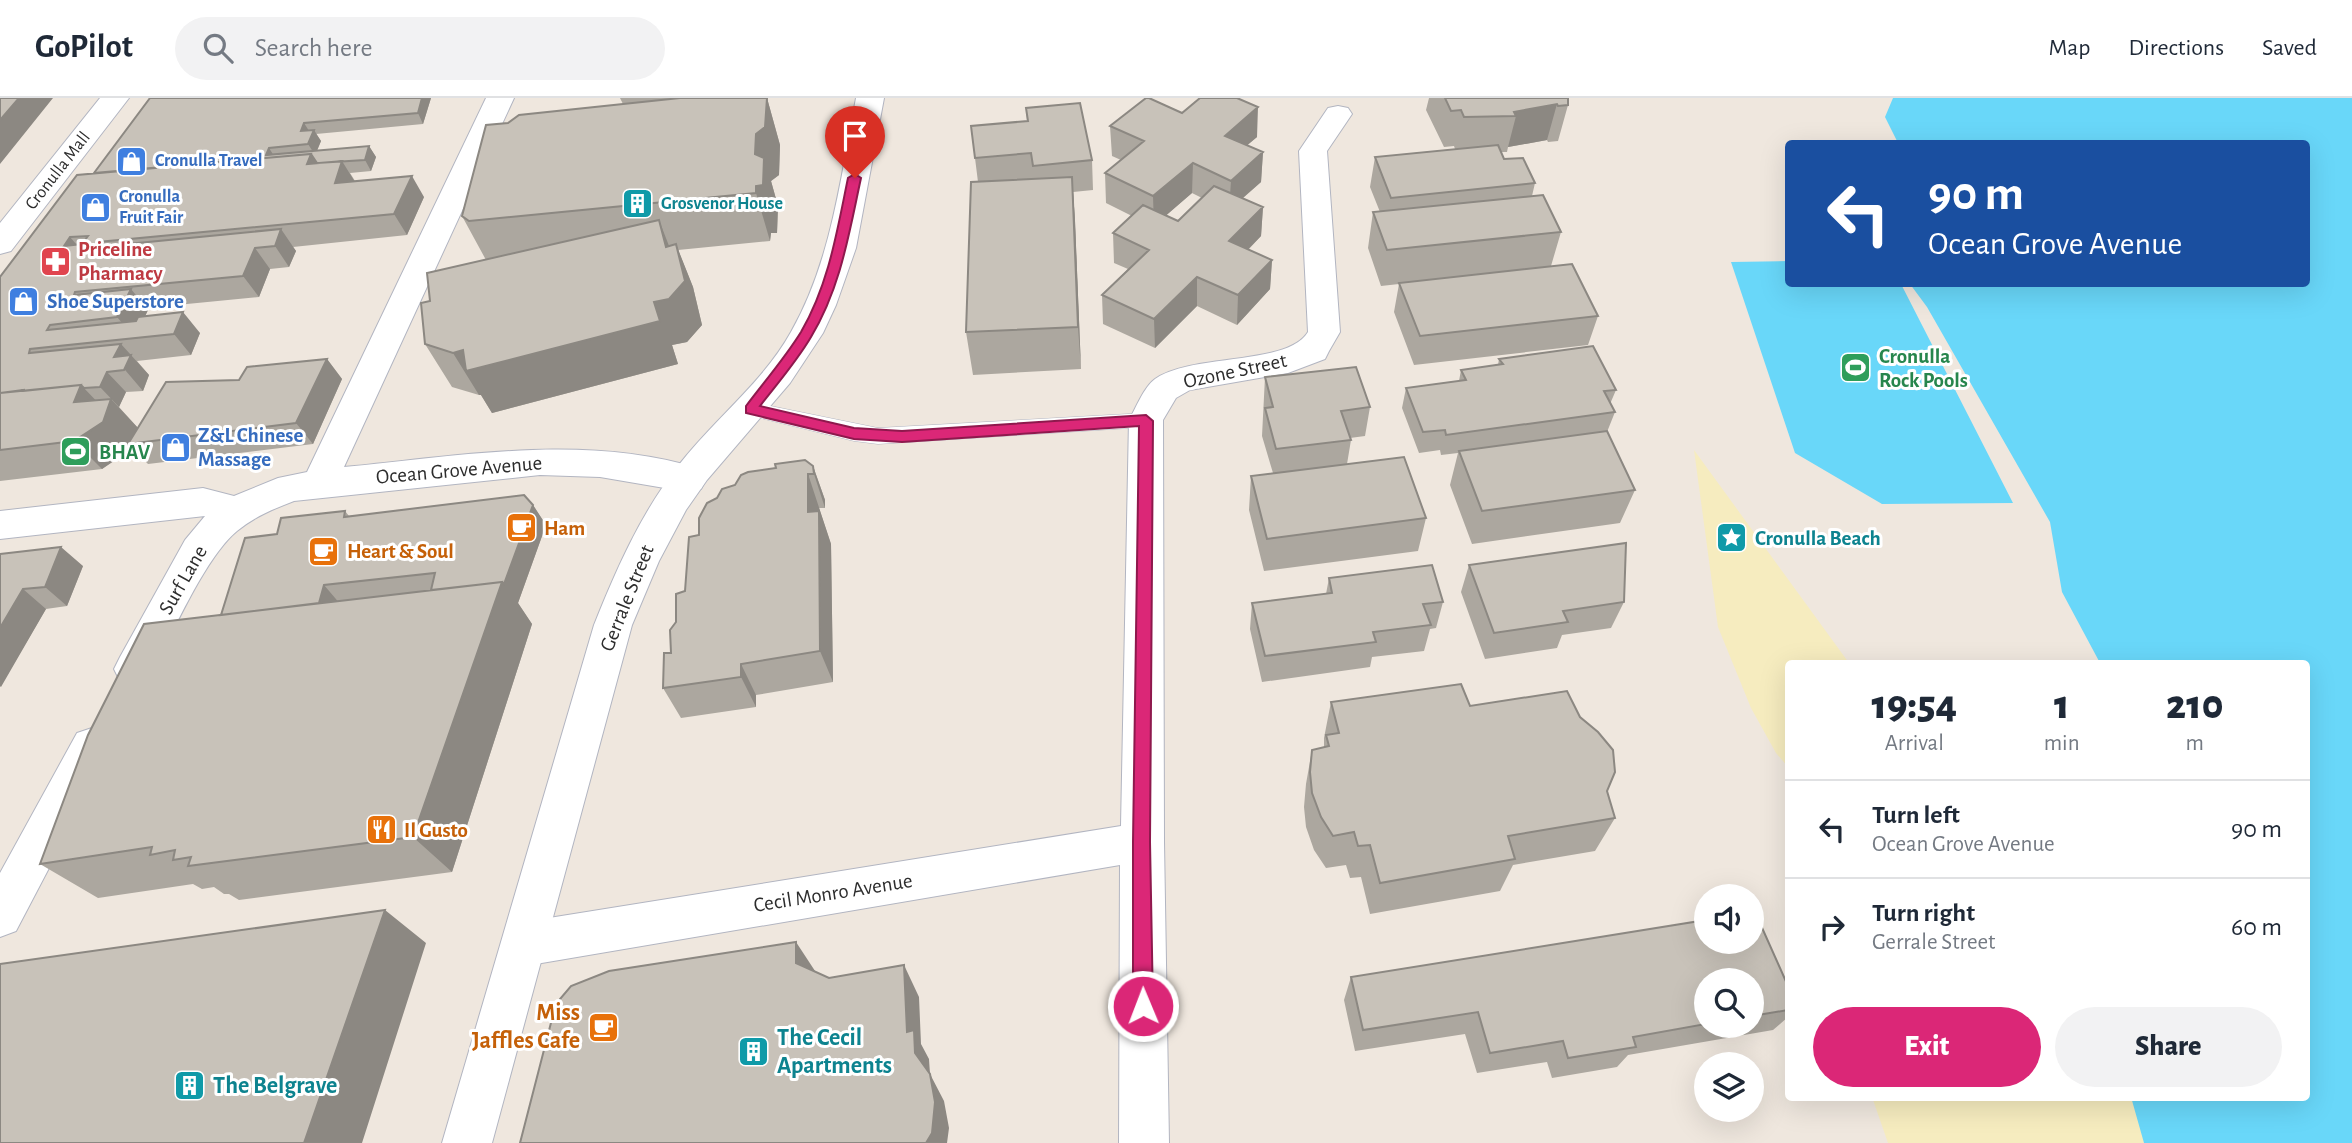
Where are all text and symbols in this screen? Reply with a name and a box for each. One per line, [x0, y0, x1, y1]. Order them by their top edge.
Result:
search box [175, 17, 665, 80]
icon: search [199, 29, 237, 67]
text: GoPilot [35, 31, 133, 64]
text: Search here [255, 35, 372, 61]
text: Map [2048, 36, 2090, 60]
text: Directions [2128, 36, 2224, 60]
text: Saved [2262, 36, 2317, 60]
pin [825, 106, 885, 178]
icon: arrive [836, 117, 874, 155]
street label: Cronulla Mall [22, 129, 94, 213]
shop icon: Cronulla Travel [115, 144, 149, 178]
place label: Cronulla Travel [155, 152, 262, 170]
icon: left [1813, 168, 1904, 259]
text: 90 m [1928, 170, 2024, 219]
building icon: Grosvenor House [621, 187, 655, 221]
place label: Cronulla Fruit Fair [119, 188, 184, 227]
shop icon: Cronulla Fruit Fair [79, 190, 113, 224]
place label: Grosvenor House [661, 195, 783, 213]
text: Ocean Grove Avenue [1928, 228, 2182, 260]
place label: Priceline Pharmacy [78, 239, 163, 284]
pharmacy icon: Priceline Pharmacy [38, 244, 72, 278]
shop icon: Shoe Superstore [7, 284, 41, 318]
place label: Shoe Superstore [47, 291, 184, 312]
place label: Cronulla Rock Pools [1879, 346, 1968, 391]
street label: Ozone Street [1181, 350, 1289, 392]
sports icon: Cronulla Rock Pools [1839, 351, 1873, 385]
place label: Z&L Chinese Massage [198, 425, 303, 470]
shop icon: Z&L Chinese Massage [158, 430, 192, 464]
sports icon: BHAV [59, 435, 93, 469]
place label: BHAV [99, 442, 151, 463]
street label: Ocean Grove Avenue [375, 452, 543, 488]
cafe icon: Ham [504, 511, 538, 545]
place label: Ham [544, 518, 585, 539]
place icon: Cronulla Beach [1715, 521, 1749, 555]
place label: Cronulla Beach [1755, 528, 1881, 549]
cafe icon: Heart & Soul [307, 534, 341, 568]
place label: Heart & Soul [347, 541, 454, 562]
street label: Surf Lane [155, 542, 211, 618]
street label: Gerrale Street [596, 542, 658, 654]
text: 19:54 [1872, 684, 1957, 726]
text: 1 [2054, 684, 2069, 726]
text: 210 [2166, 684, 2223, 726]
text: Arrival [1885, 732, 1944, 755]
text: min [2044, 732, 2080, 755]
text: m [2186, 732, 2204, 755]
text: Turn left [1872, 802, 1960, 828]
icon: left [1813, 810, 1851, 848]
restaurant icon: Il Gusto [364, 813, 398, 847]
text: 90 m [2231, 816, 2282, 842]
place label: Il Gusto [404, 820, 468, 841]
text: Ocean Grove Avenue [1872, 833, 2055, 856]
street label: Cecil Monro Avenue [752, 870, 914, 916]
map controls [1694, 884, 1764, 1122]
button: sound [1694, 884, 1764, 954]
text: Turn right [1872, 900, 1975, 926]
icon: right [1813, 908, 1851, 946]
text: 60 m [2231, 914, 2282, 940]
text: Gerrale Street [1872, 931, 1995, 954]
button: search [1694, 968, 1764, 1038]
position arrow [1106, 969, 1180, 1043]
place label: Miss Jaffles Cafe [472, 1001, 580, 1053]
button: Exit [1813, 1007, 2041, 1087]
button: Share [2055, 1007, 2282, 1087]
cafe icon: Miss Jaffles Cafe [586, 1010, 620, 1044]
place label: The Cecil Apartments [777, 1026, 892, 1078]
building icon: The Cecil Apartments [737, 1035, 771, 1069]
button: layers [1694, 1052, 1764, 1122]
building icon: The Belgrave [173, 1069, 207, 1103]
place label: The Belgrave [213, 1074, 337, 1098]

